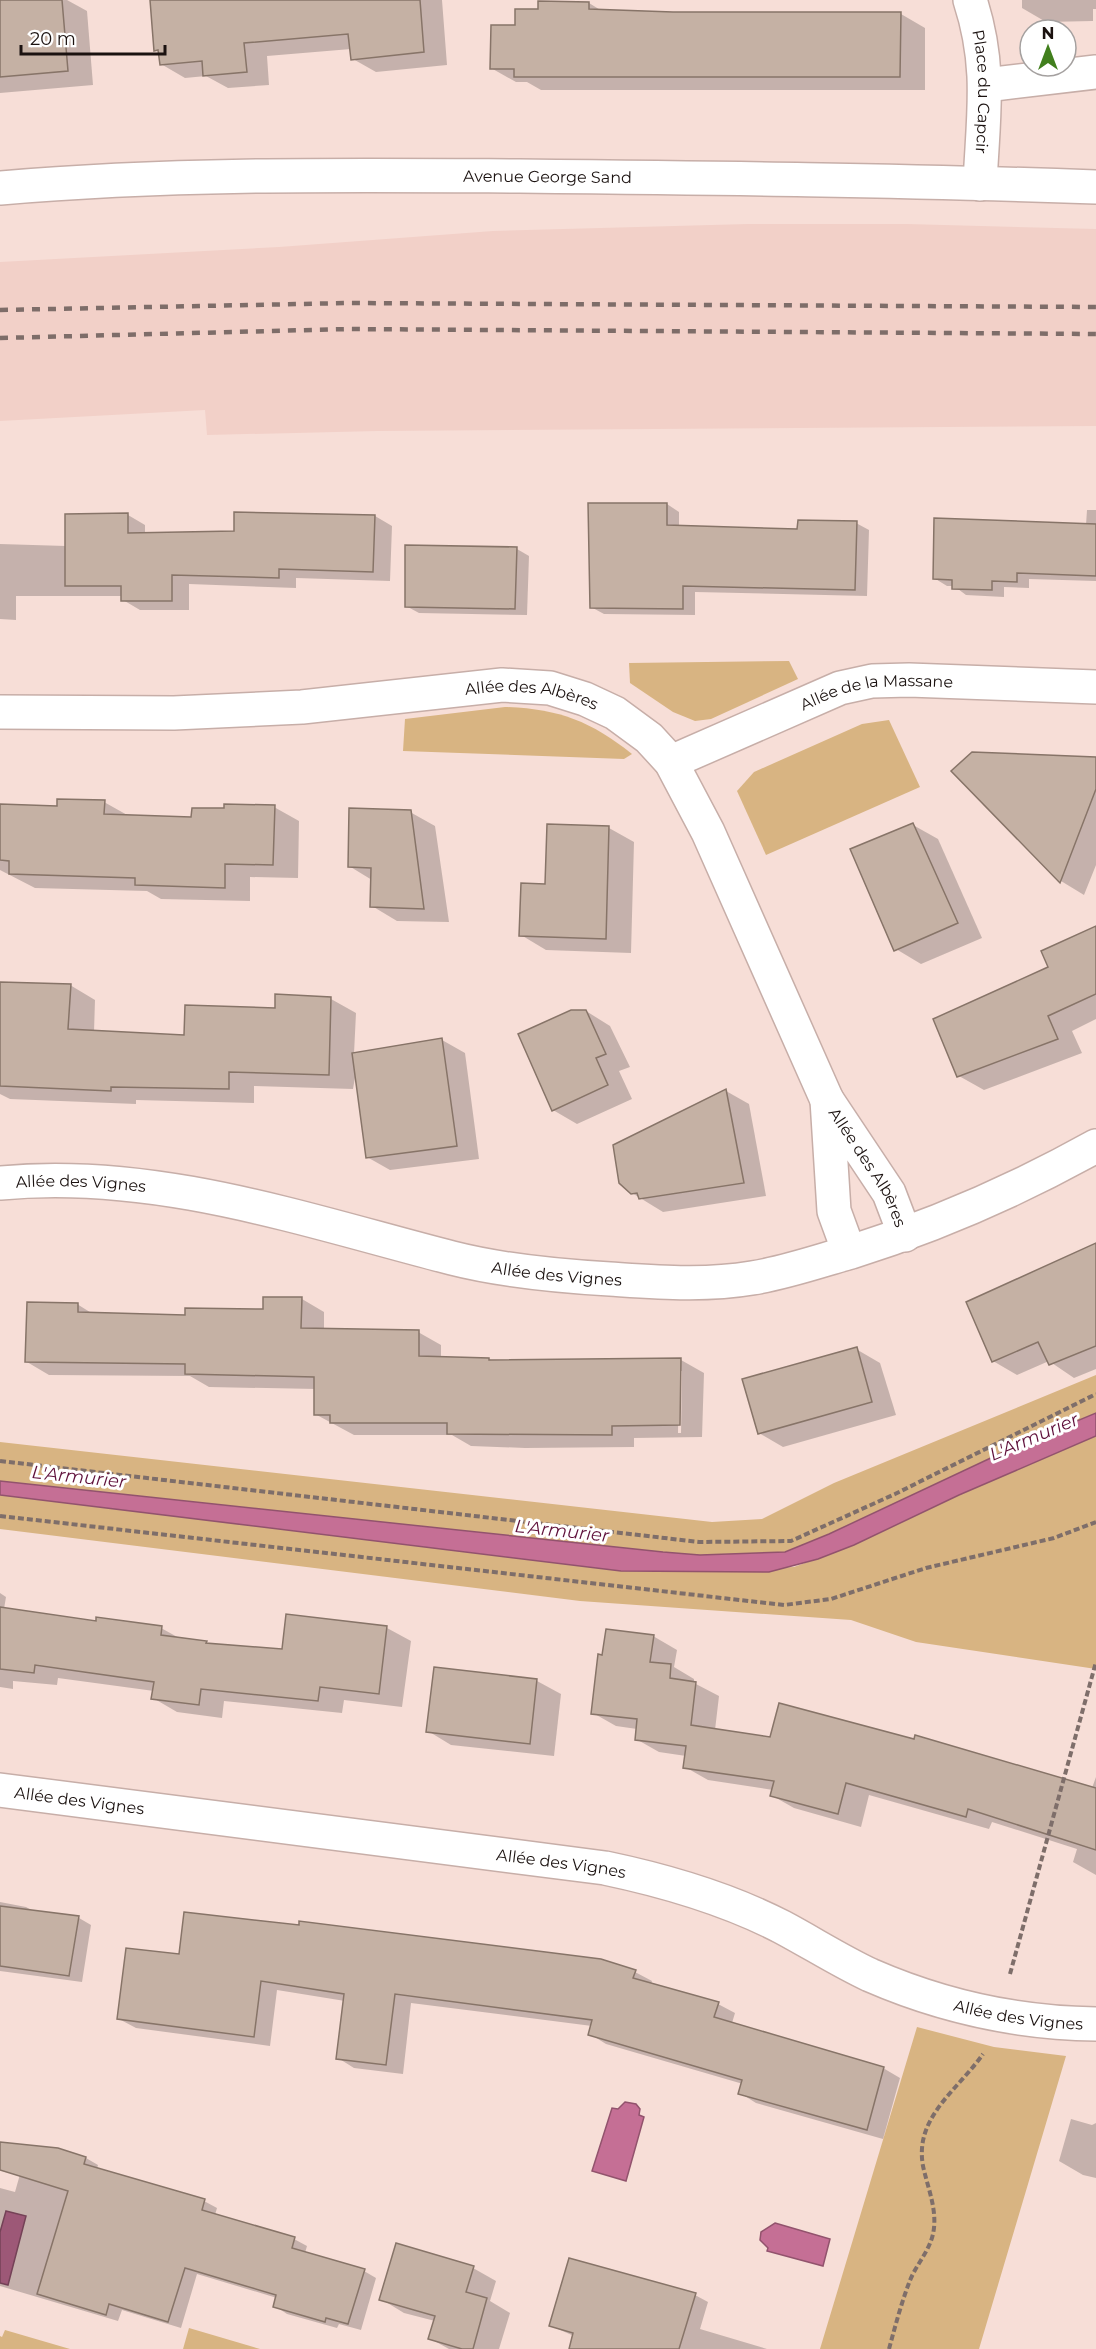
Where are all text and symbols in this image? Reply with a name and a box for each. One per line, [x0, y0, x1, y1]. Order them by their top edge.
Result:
scale bar [21, 18, 165, 56]
north arrow [1018, 18, 1078, 78]
text: N [1042, 24, 1054, 43]
text: 20 m [30, 28, 76, 50]
street label: Place du Capcir [968, 28, 993, 154]
street label: Avenue George Sand [463, 167, 632, 187]
street label: Allée de la Massane [797, 671, 953, 714]
street label: Allée des Albères [464, 676, 602, 714]
street label: Allée des Albères [825, 1104, 910, 1230]
street label: Allée des Vignes [15, 1171, 147, 1196]
street label: Allée des Vignes [490, 1258, 623, 1290]
water label: L'Armurier [986, 1408, 1083, 1466]
water label: L'Armurier [31, 1461, 128, 1493]
water label: L'Armurier [514, 1515, 611, 1547]
street label: Allée des Vignes [13, 1783, 145, 1819]
street label: Allée des Vignes [495, 1845, 628, 1882]
street label: Allée des Vignes [952, 1996, 1084, 2034]

